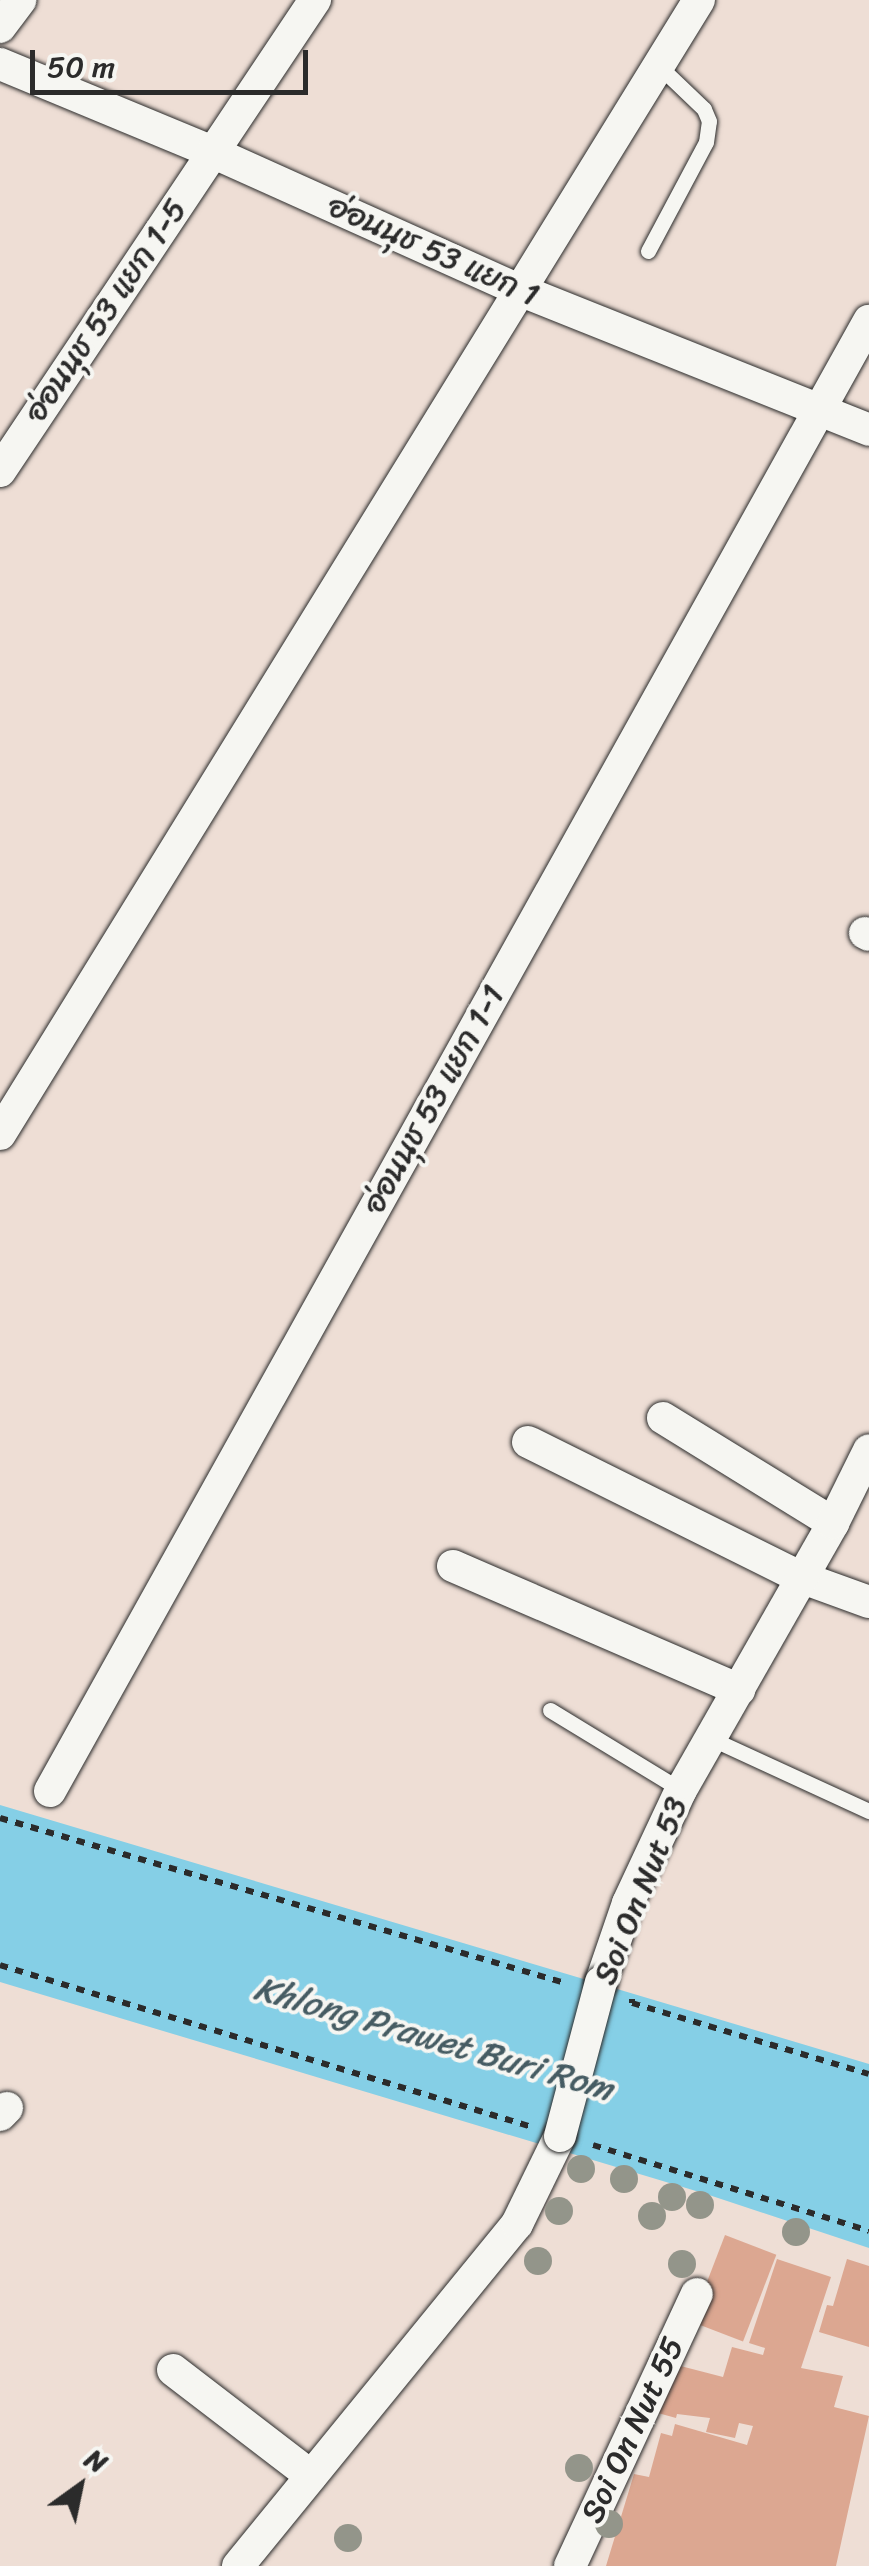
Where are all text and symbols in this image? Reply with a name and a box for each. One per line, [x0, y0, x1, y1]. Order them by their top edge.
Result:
scale bar [35, 30, 312, 92]
text: 50 m [47, 40, 115, 94]
street label: อ่อนนุช 53 แยก 1 [321, 187, 545, 315]
street label: อ่อนนุช 53 แยก 1-5 [17, 192, 195, 430]
street label: อ่อนนุช 53 แยก 1-1 [355, 979, 513, 1221]
street label: Soi On Nut 53 [586, 1792, 696, 1990]
water label: Khlong Prawet Buri Rom [250, 1967, 618, 2109]
street label: Soi On Nut 55 [573, 2331, 693, 2529]
text: N [75, 2435, 118, 2486]
north arrow [30, 2436, 130, 2536]

